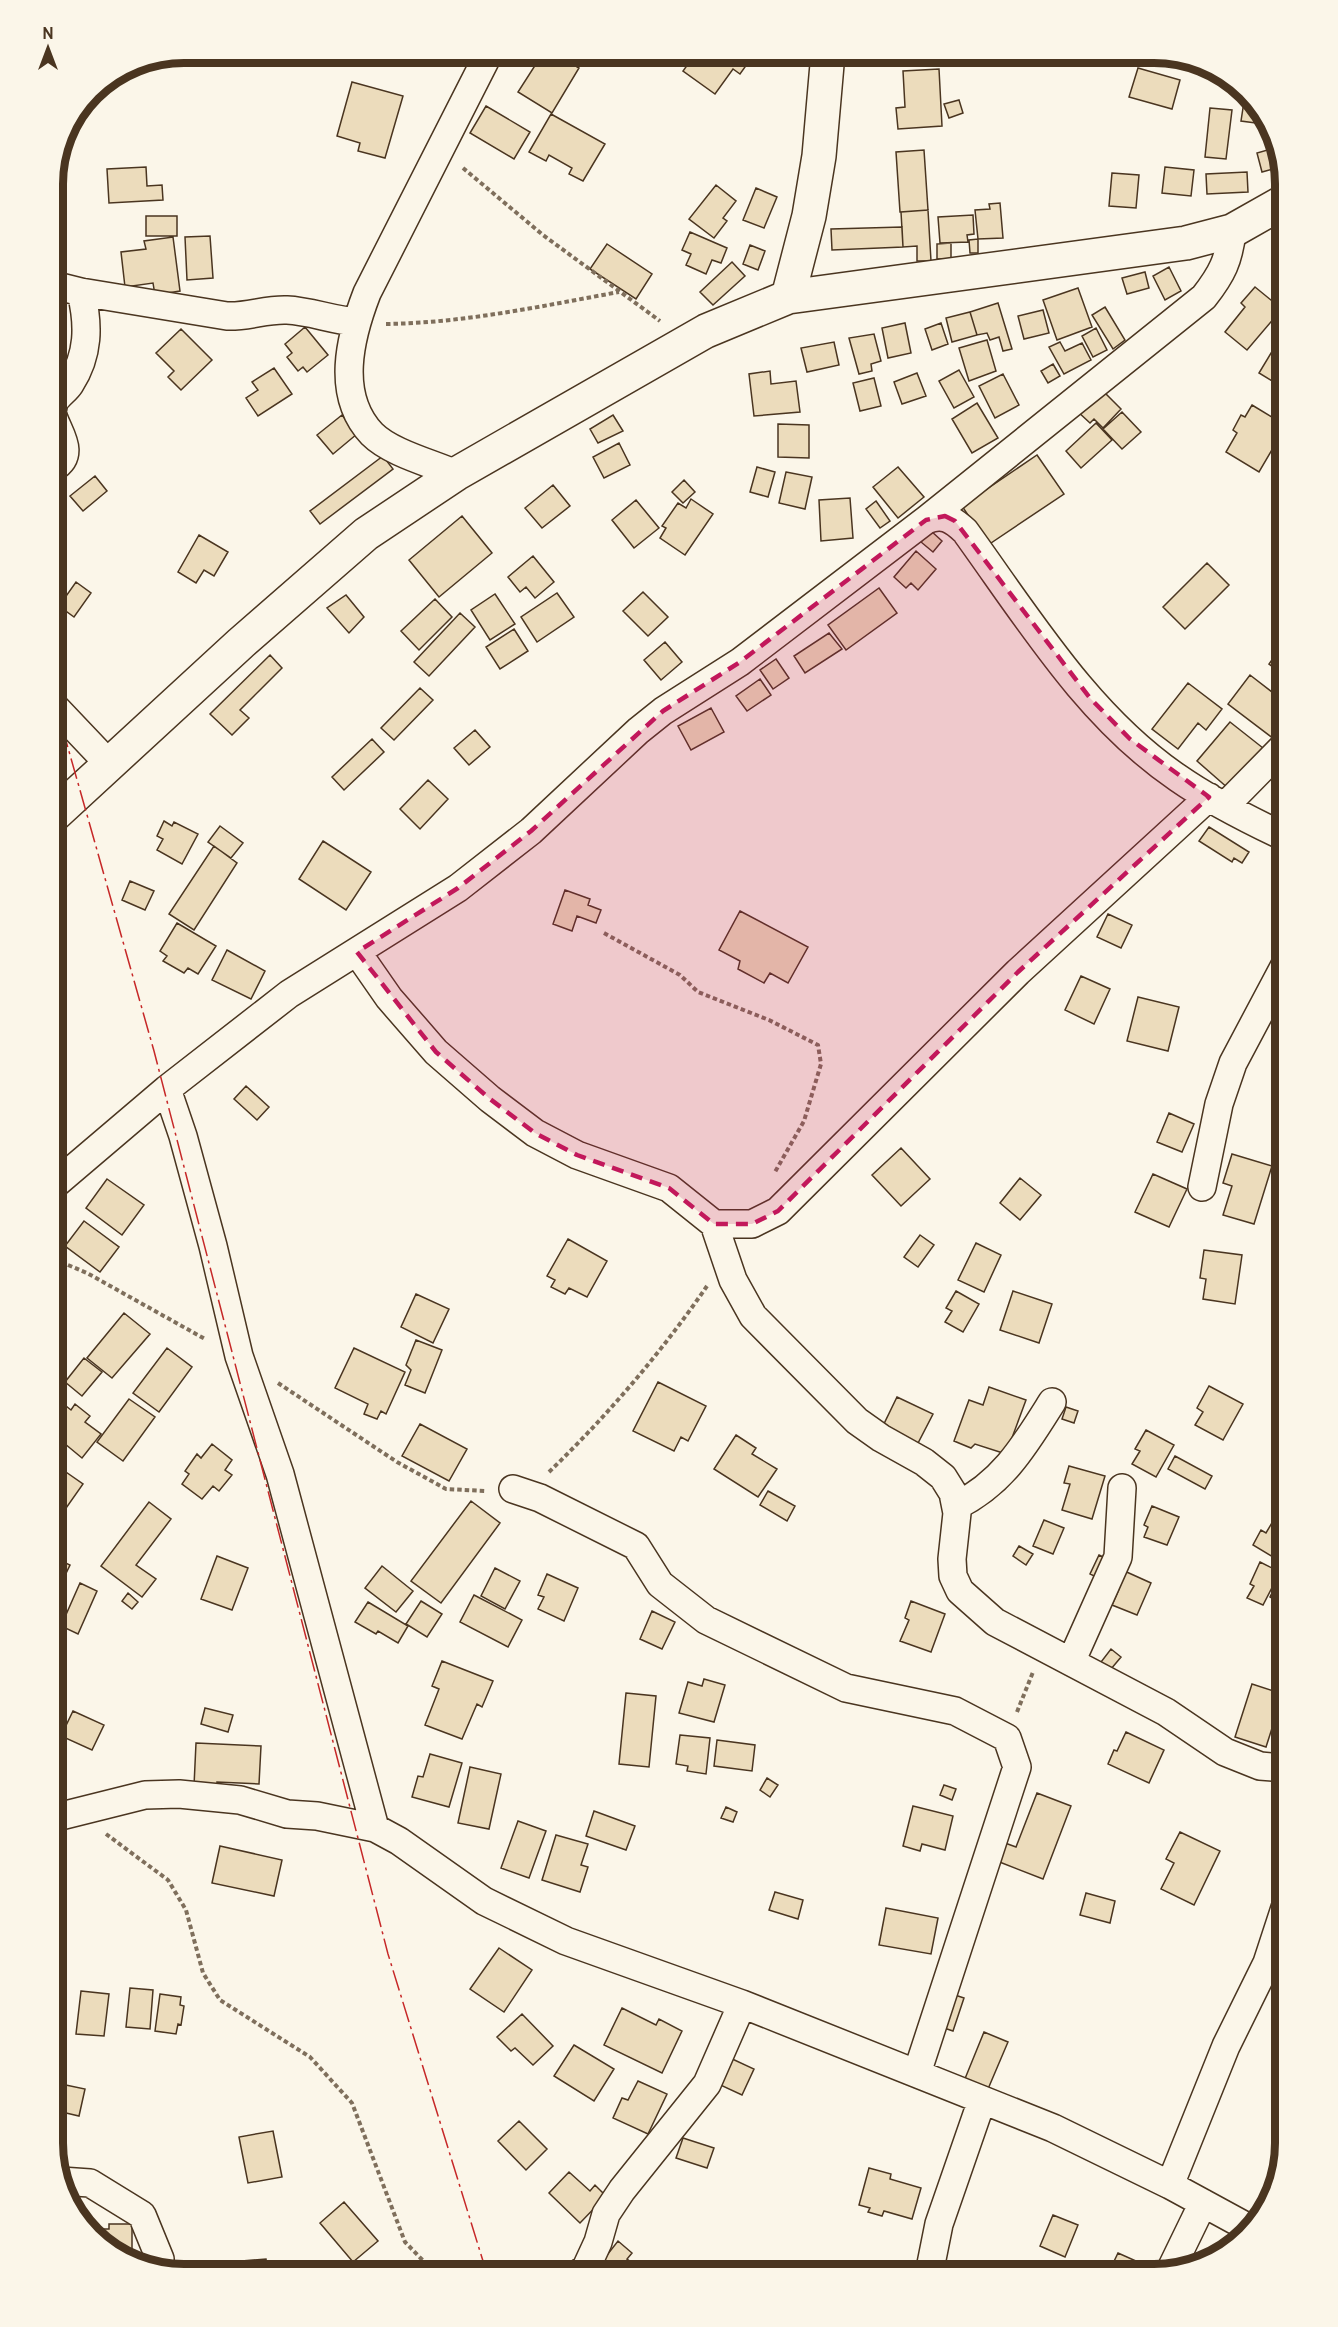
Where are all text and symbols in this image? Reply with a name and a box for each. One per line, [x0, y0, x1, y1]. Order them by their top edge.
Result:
north arrow [18, 18, 78, 78]
text: N [42, 25, 54, 45]

